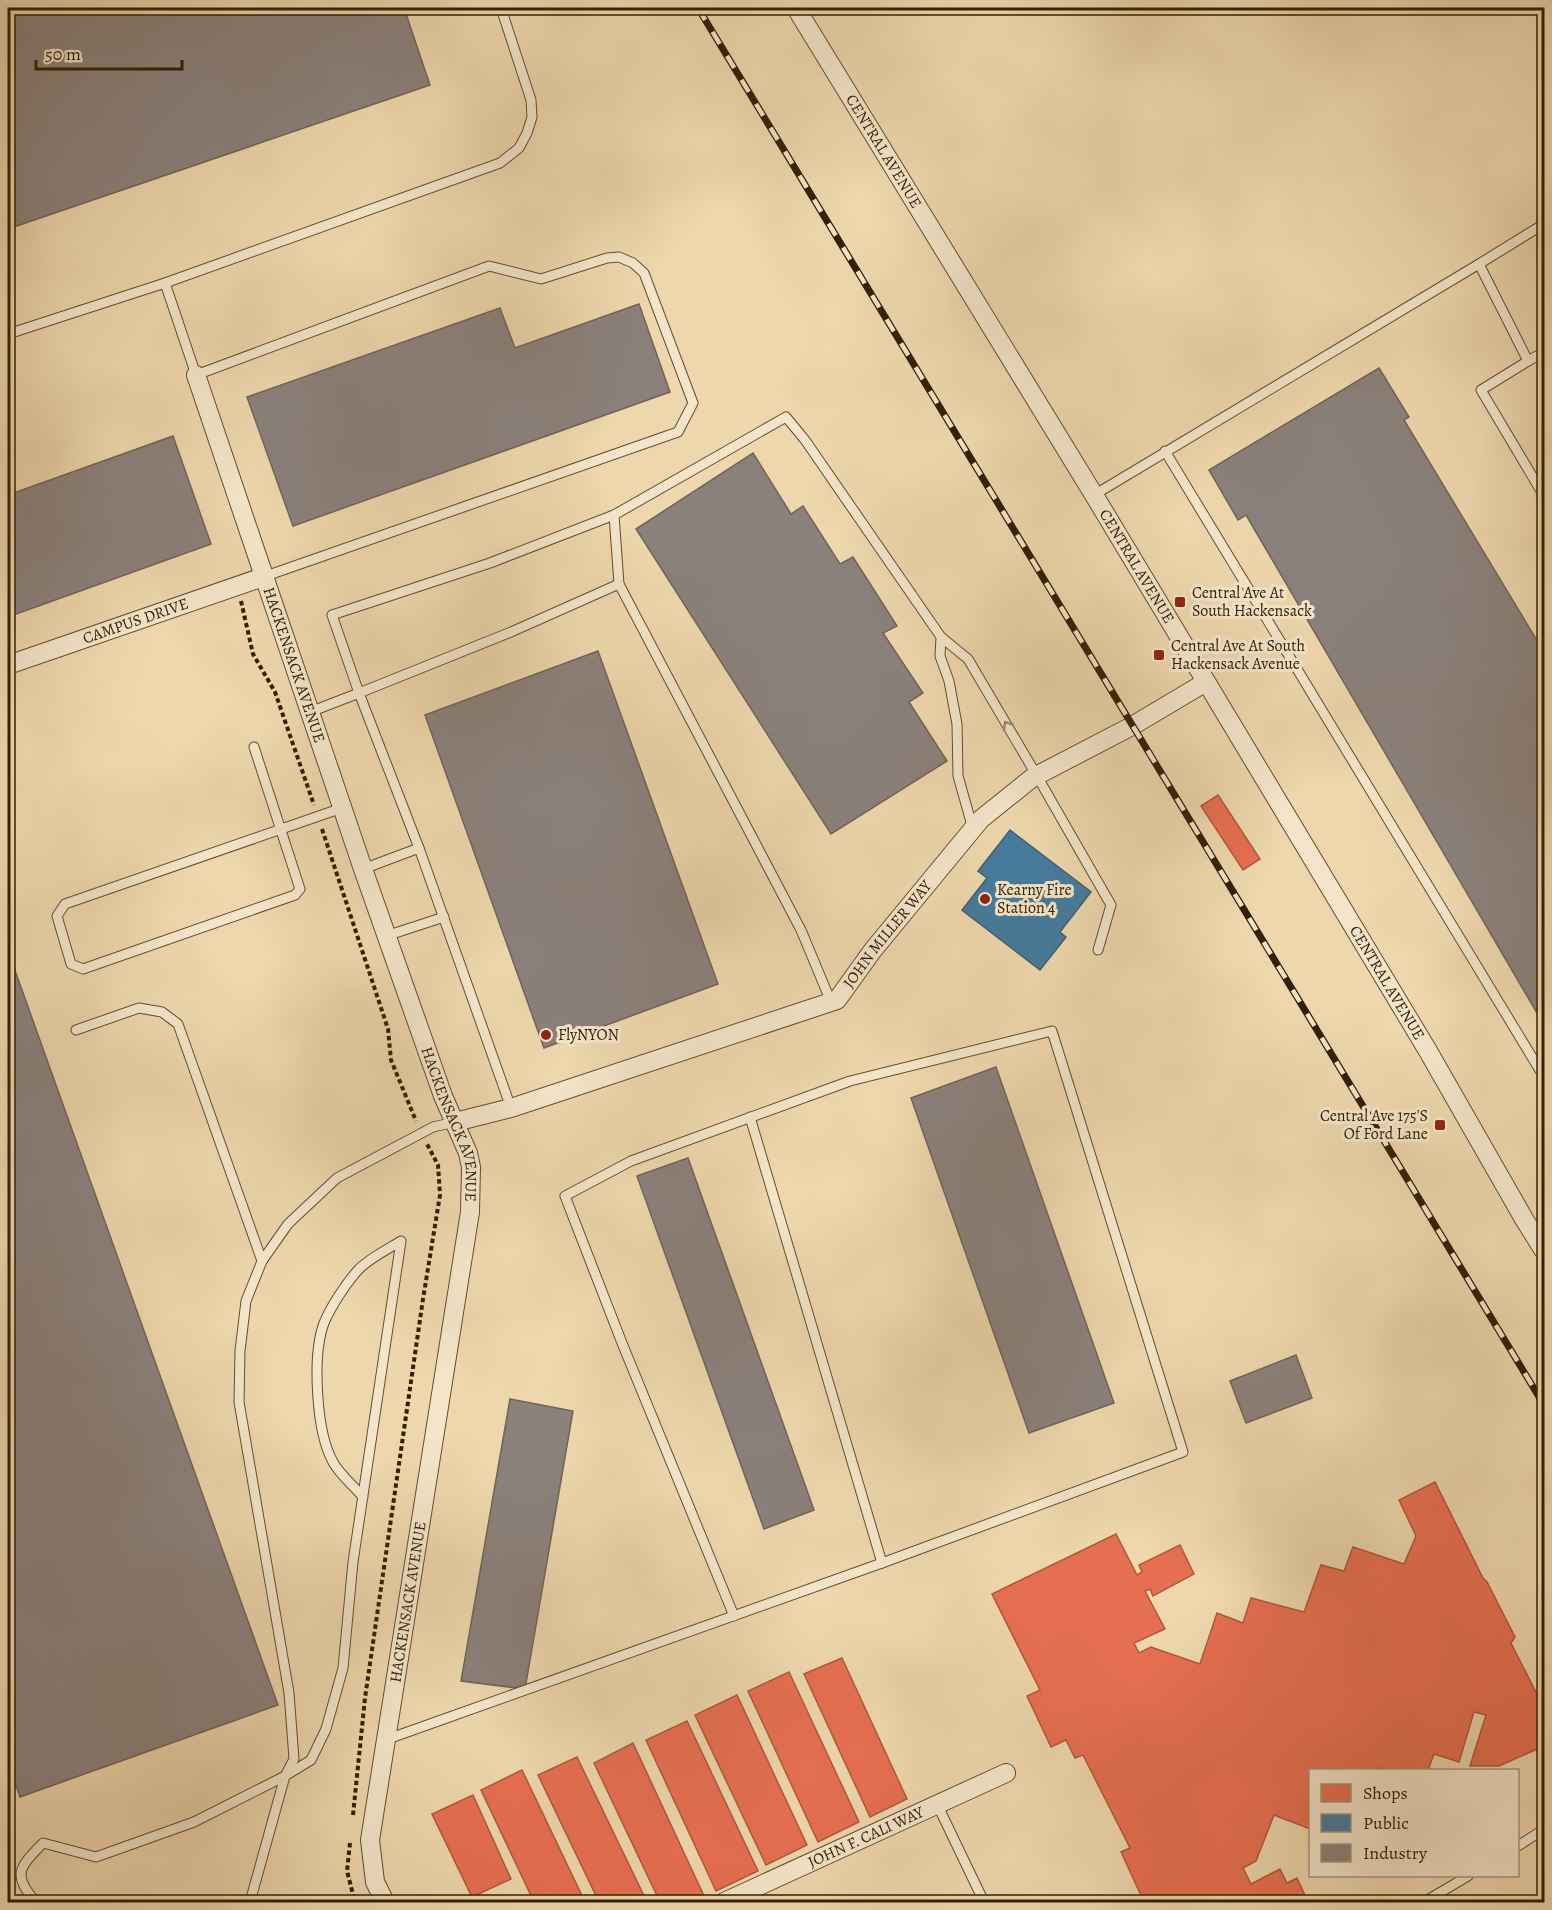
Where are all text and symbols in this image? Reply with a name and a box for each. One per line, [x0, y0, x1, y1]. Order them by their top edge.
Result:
scale bar [36, 33, 182, 71]
text: 50 m [45, 42, 81, 66]
street label: CENTRAL AVENUE [840, 90, 927, 212]
street label: CENTRAL AVENUE [1094, 505, 1180, 627]
place label: Central Ave At South Hackensack [1192, 582, 1312, 622]
street label: HACKENSACK AVENUE [257, 584, 331, 746]
street label: CAMPUS DRIVE [80, 593, 191, 649]
marker: Central Ave At South Hackensack [1173, 595, 1187, 609]
place label: Central Ave At South Hackensack Avenue [1171, 635, 1305, 675]
marker: Central Ave At South Hackensack Avenue [1152, 648, 1166, 662]
one-way arrow [1003, 721, 1015, 731]
street label: JOHN MILLER WAY [838, 875, 937, 993]
place label: Kearny Fire Station 4 [997, 879, 1072, 919]
marker: Kearny Fire Station 4 [978, 892, 992, 906]
street label: CENTRAL AVENUE [1344, 922, 1430, 1044]
place label: FlyNYON [558, 1024, 619, 1046]
marker: FlyNYON [539, 1028, 553, 1042]
street label: HACKENSACK AVENUE [415, 1044, 482, 1202]
place label: Central Ave 175'S Of Ford Lane [1320, 1105, 1428, 1145]
marker: Central Ave 175'S Of Ford Lane [1433, 1118, 1447, 1132]
street label: HACKENSACK AVENUE [384, 1520, 432, 1684]
legend [1309, 1769, 1519, 1877]
text: Shops [1363, 1781, 1408, 1805]
street label: JOHN F. CALI WAY [804, 1801, 928, 1873]
text: Public [1363, 1811, 1409, 1835]
text: Industry [1363, 1841, 1428, 1865]

